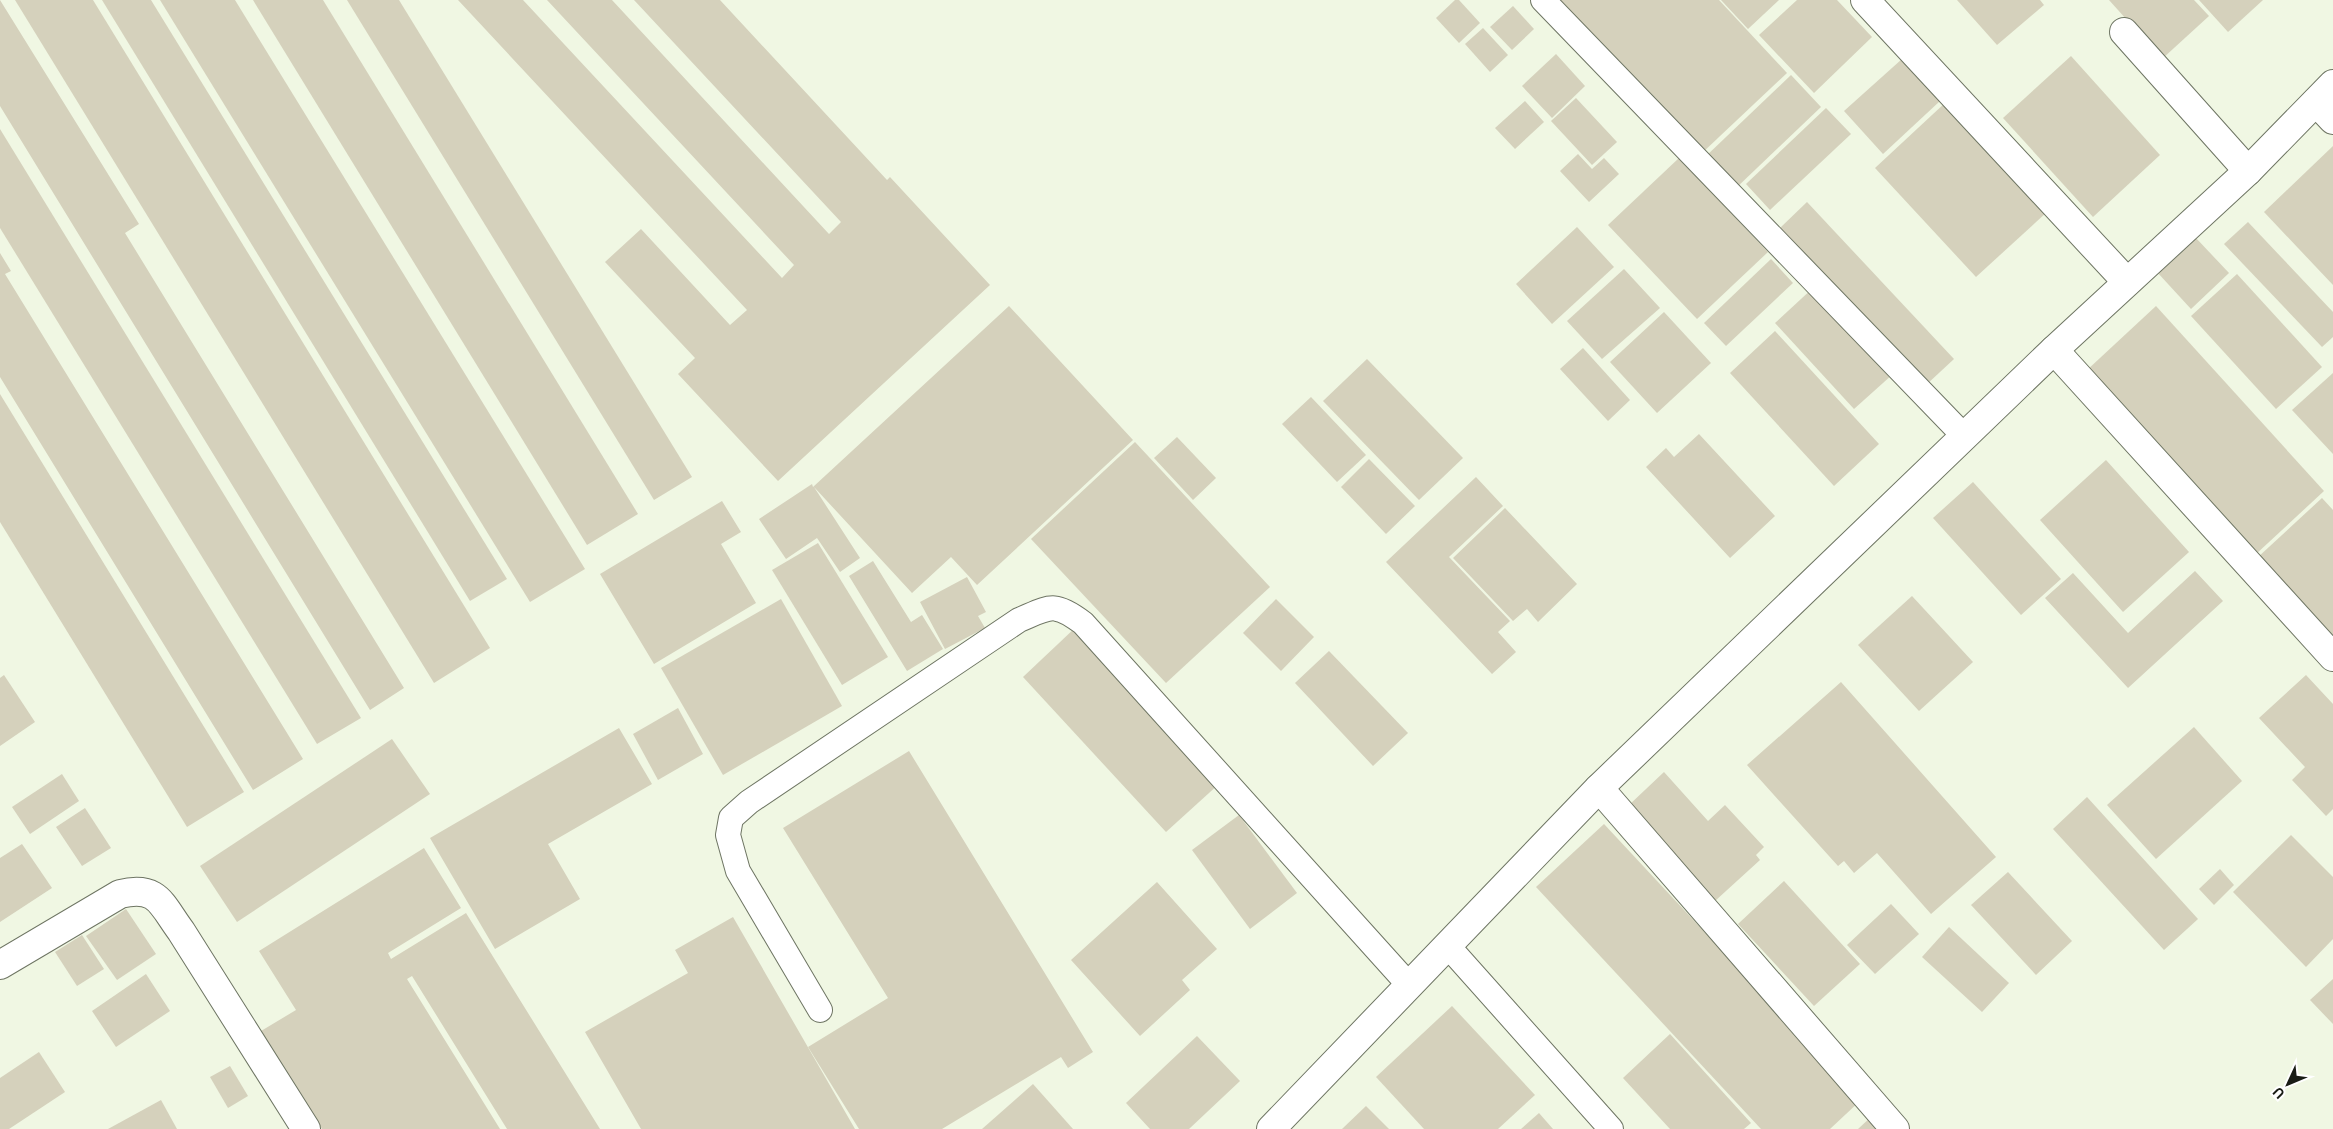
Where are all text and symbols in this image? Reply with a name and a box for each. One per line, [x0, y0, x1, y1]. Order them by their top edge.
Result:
north arrow [2263, 1059, 2313, 1109]
text: U [2269, 1083, 2288, 1103]

